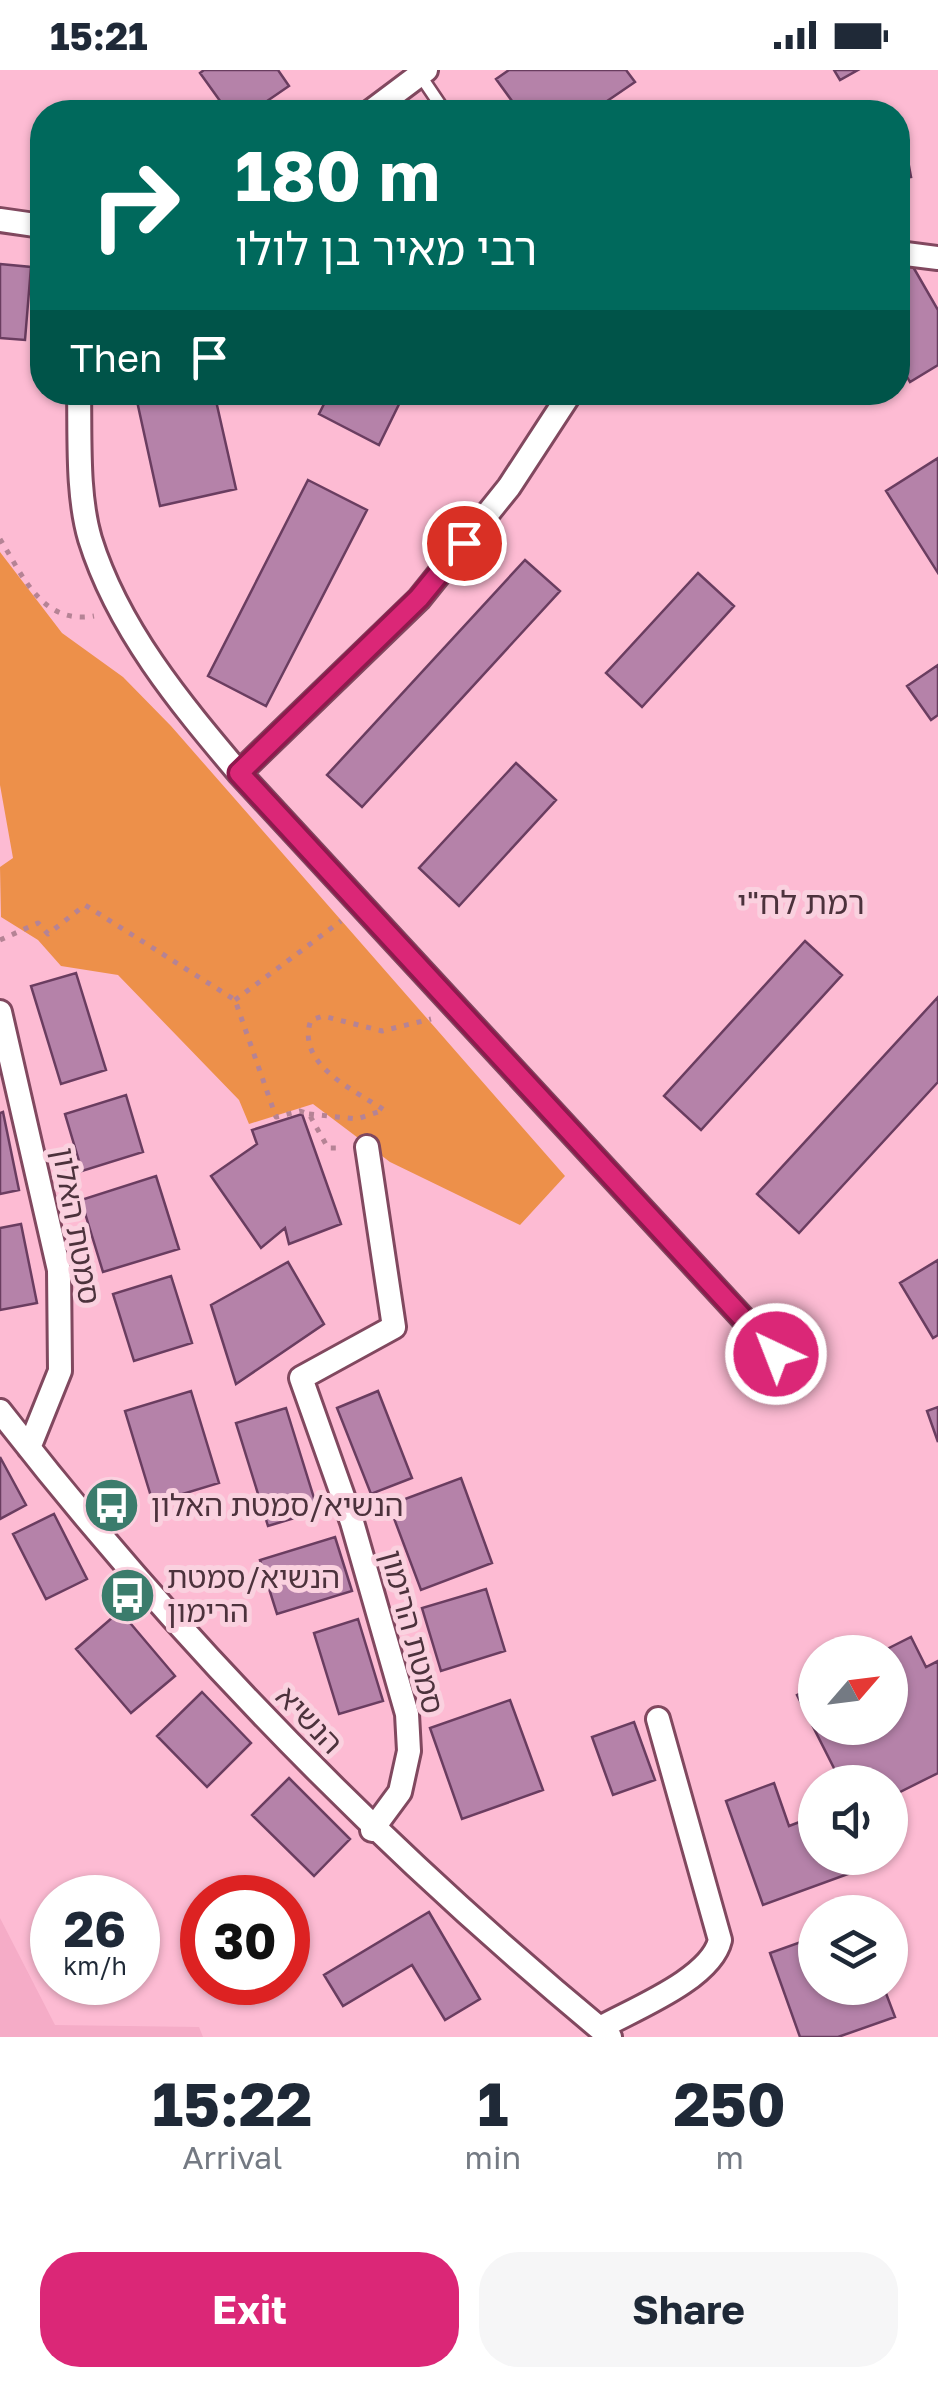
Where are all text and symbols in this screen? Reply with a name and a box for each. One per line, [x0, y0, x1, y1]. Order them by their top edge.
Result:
text: 15:21 [50, 13, 148, 58]
text: 180 m [235, 132, 440, 216]
icon: right [70, 140, 200, 270]
text: רבי מאיר בן לולו [235, 221, 537, 275]
icon: arrive [182, 330, 237, 385]
text: Then [70, 335, 162, 380]
pin [422, 501, 507, 586]
icon: arrive [437, 516, 492, 571]
district label: רמת לח"י [737, 883, 865, 921]
street label: סמטת האלון [46, 1145, 108, 1307]
position arrow [724, 1302, 828, 1406]
bus stop icon: הנשיא/סמטת האלון [82, 1476, 142, 1536]
place label: הנשיא/סמטת האלון [151, 1487, 404, 1523]
street label: סמטת הרימון [374, 1546, 452, 1718]
place label: הנשיא/סמטת הרימון [167, 1559, 340, 1629]
bus stop icon: הנשיא/סמטת הרימון [98, 1565, 158, 1625]
north arrow [798, 1635, 908, 1745]
map controls [798, 1635, 908, 2005]
street label: הנשיא [269, 1678, 350, 1761]
button: sound [798, 1765, 908, 1875]
speed limit sign: 30 [180, 1875, 310, 2005]
button: layers [798, 1895, 908, 2005]
text: 26 [64, 1898, 126, 1958]
text: km/h [63, 1950, 127, 1981]
text: 15:22 [152, 2067, 312, 2139]
text: 1 [477, 2067, 508, 2139]
text: 250 [673, 2067, 786, 2139]
text: Arrival [182, 2138, 282, 2176]
text: min [465, 2138, 521, 2176]
text: m [715, 2138, 744, 2176]
button: Exit [40, 2252, 459, 2367]
button: Share [479, 2252, 898, 2367]

